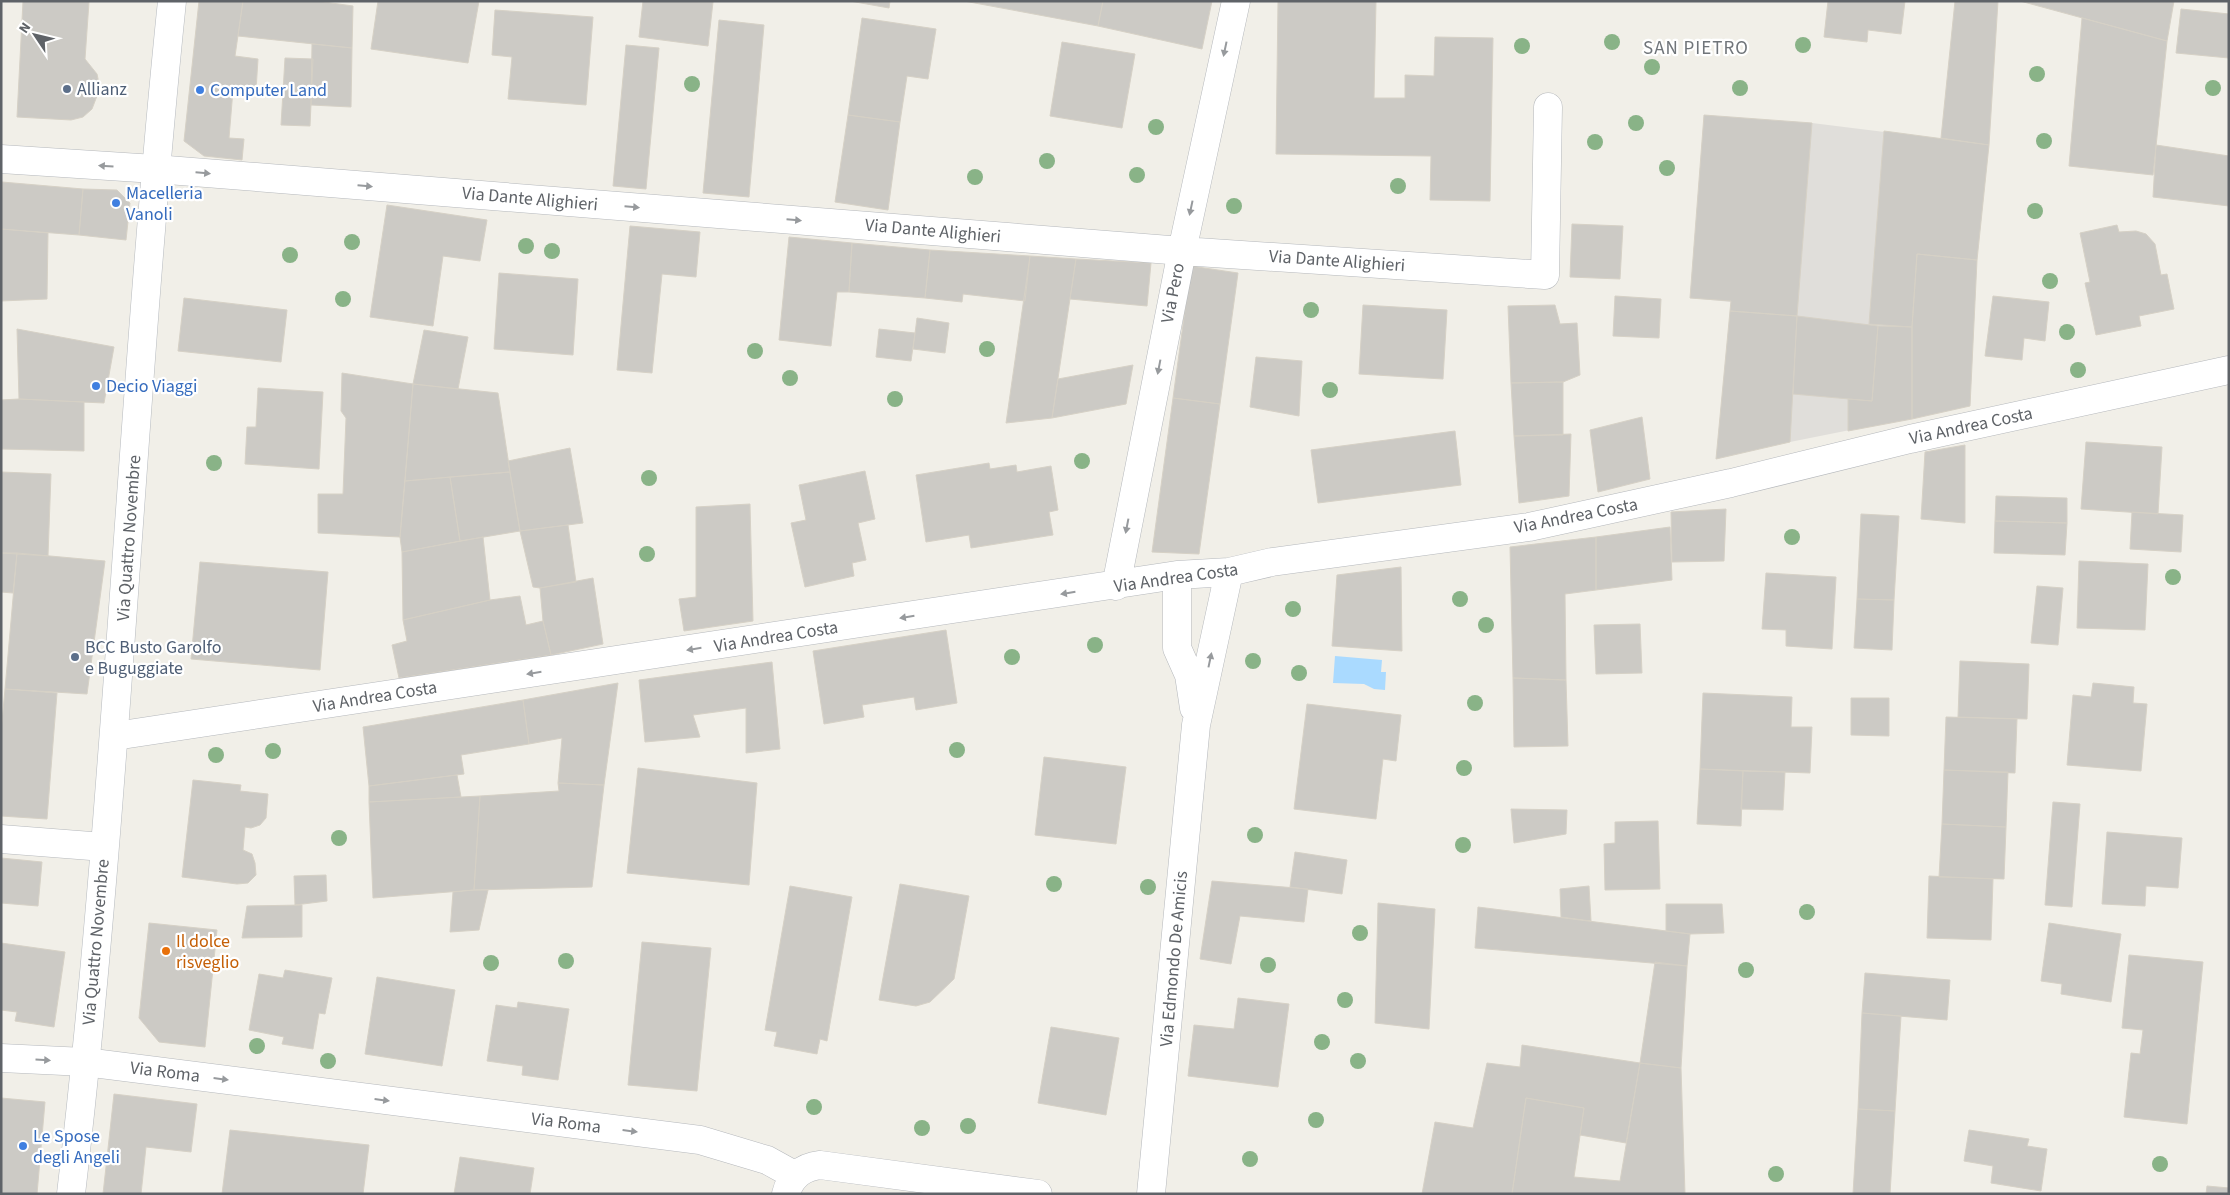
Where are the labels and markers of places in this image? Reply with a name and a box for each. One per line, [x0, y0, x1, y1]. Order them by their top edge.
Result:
place label: Allianz [77, 77, 127, 102]
place label: Computer Land [210, 78, 327, 103]
marker: Allianz [61, 83, 73, 95]
marker: Computer Land [194, 84, 206, 96]
place label: Macelleria Vanoli [126, 181, 203, 227]
marker: Macelleria Vanoli [110, 197, 122, 209]
place label: Decio Viaggi [106, 374, 197, 399]
marker: Decio Viaggi [90, 380, 102, 392]
place label: BCC Busto Garolfo e Buguggiate [85, 635, 221, 681]
marker: BCC Busto Garolfo e Buguggiate [69, 651, 81, 663]
place label: Il dolce risveglio [176, 929, 239, 975]
marker: Il dolce risveglio [160, 945, 172, 957]
place label: Le Spose degli Angeli [33, 1124, 120, 1170]
marker: Le Spose degli Angeli [17, 1140, 29, 1152]

